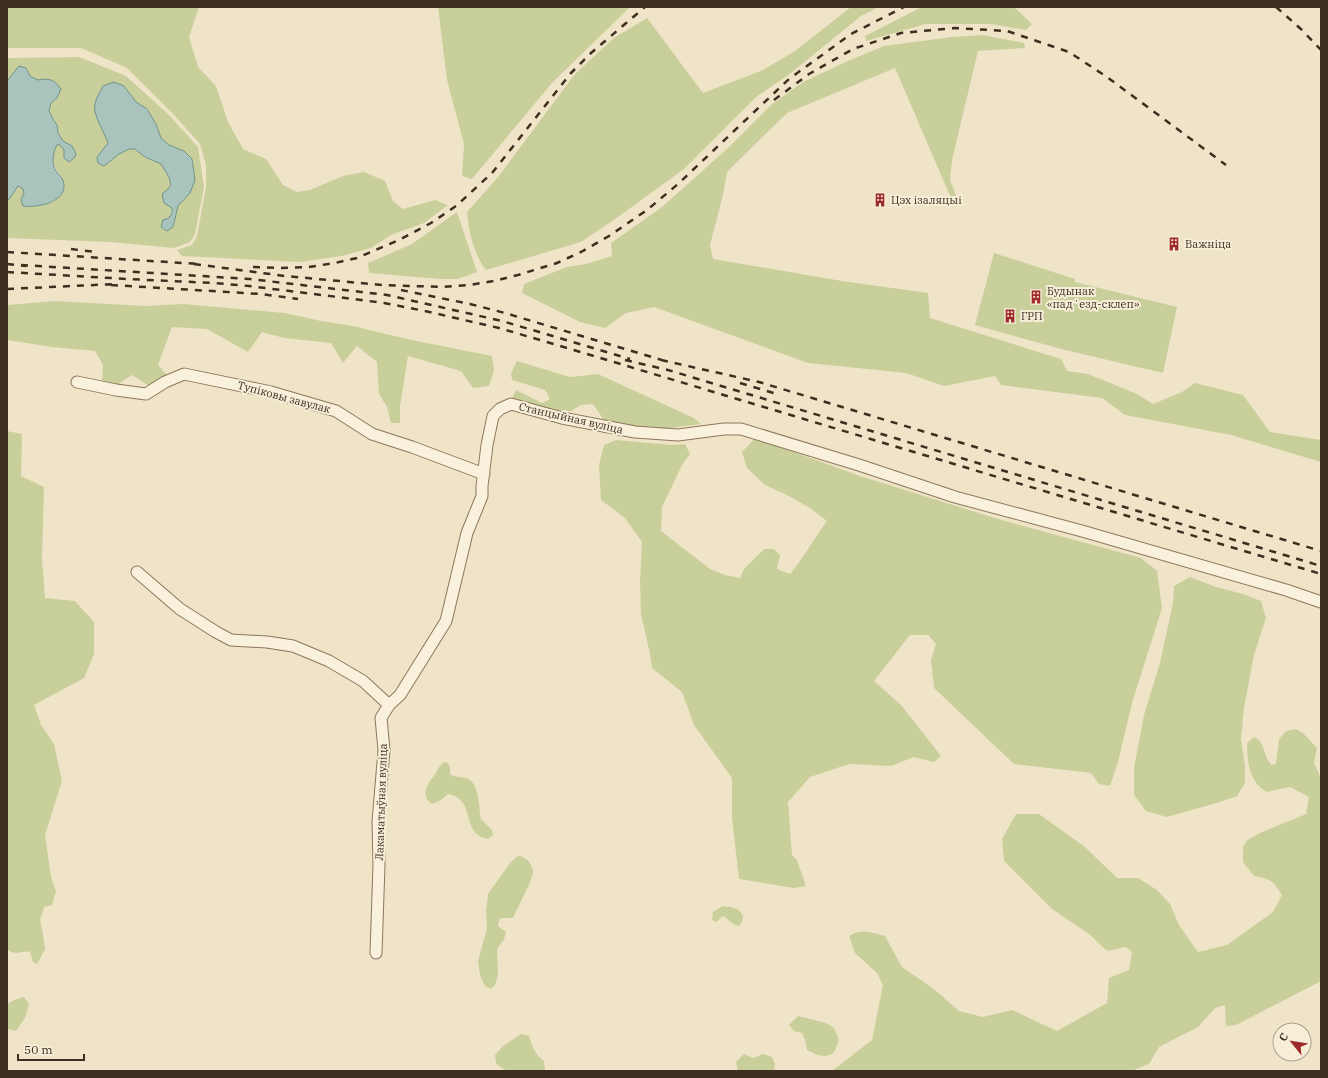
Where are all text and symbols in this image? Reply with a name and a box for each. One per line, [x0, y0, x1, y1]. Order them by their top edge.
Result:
building icon: Цэх ізаляцыі [872, 192, 888, 208]
place label: Цэх ізаляцыі [891, 193, 962, 207]
building icon: Важніца [1166, 236, 1182, 252]
place label: Важніца [1185, 237, 1231, 251]
place label: Будынак «падʼезд-склеп» [1047, 284, 1140, 311]
building icon: Будынак «падʼезд-склеп» [1028, 289, 1044, 305]
building icon: ГРП [1002, 308, 1018, 324]
place label: ГРП [1021, 309, 1043, 323]
street label: Тупіковы завулак [236, 378, 333, 416]
street label: Станцыйная вуліца [518, 399, 624, 437]
street label: Лакаматыўная вуліца [372, 743, 390, 861]
north arrow [1272, 1022, 1312, 1062]
text: С [1275, 1030, 1291, 1044]
scale bar [18, 1036, 84, 1062]
text: 50 m [24, 1042, 53, 1057]

